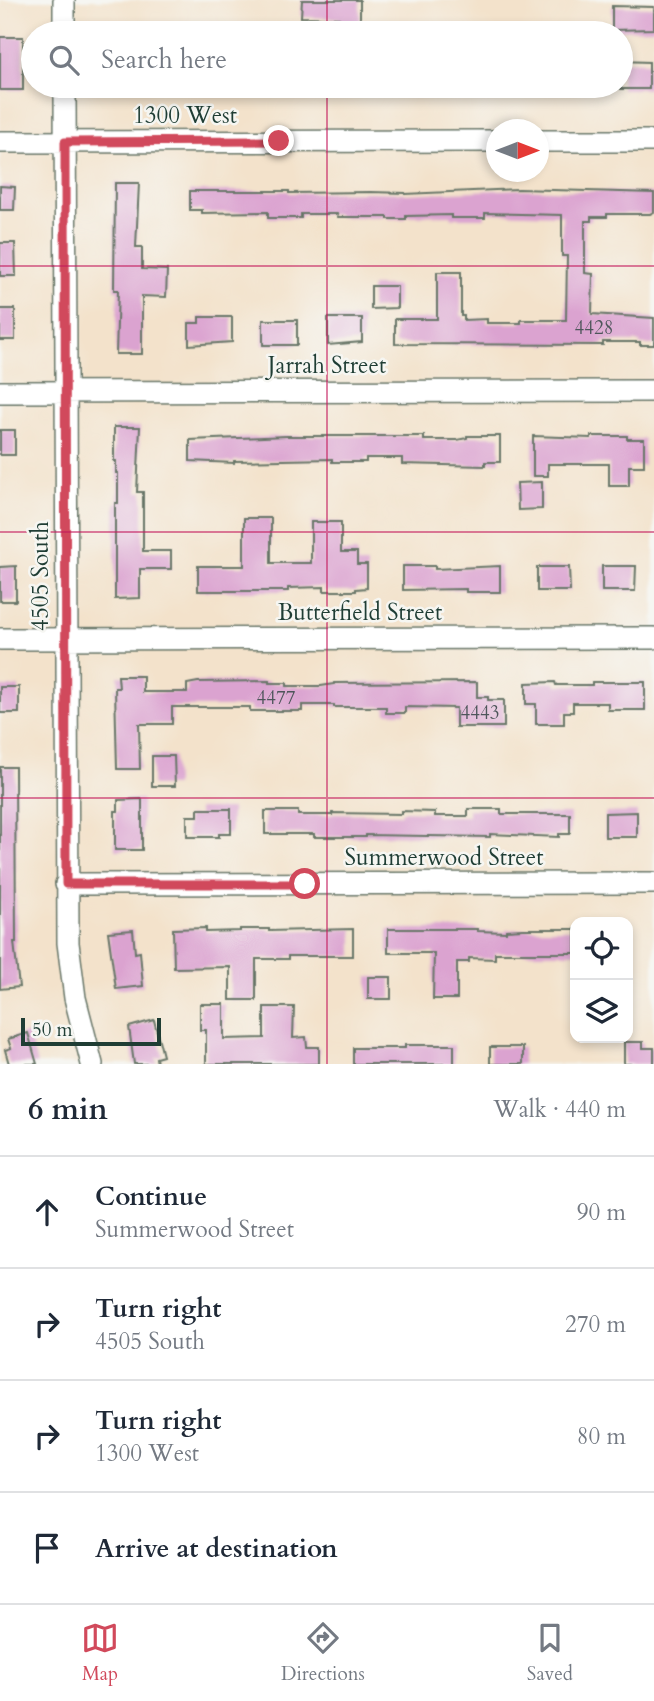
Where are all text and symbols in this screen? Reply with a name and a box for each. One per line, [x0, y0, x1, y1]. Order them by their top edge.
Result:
search box [21, 21, 633, 98]
icon: search [45, 41, 83, 79]
text: Search here [101, 42, 227, 77]
street label: 1300 West [133, 100, 237, 131]
north arrow [486, 119, 549, 182]
route end [263, 125, 294, 156]
house number: 4428 [575, 315, 613, 341]
street label: Jarrah Street [265, 350, 386, 381]
street label: 4505 South [25, 521, 56, 631]
street label: Butterfield Street [278, 597, 442, 628]
house number: 4477 [257, 685, 296, 711]
house number: 4443 [461, 700, 499, 726]
street label: Summerwood Street [345, 842, 543, 873]
route start [289, 868, 320, 899]
map controls [570, 917, 633, 1043]
button: locate [570, 917, 633, 980]
button: layers [570, 980, 633, 1043]
scale bar [21, 1015, 161, 1047]
text: 50 m [32, 1017, 73, 1043]
text: 6 min [28, 1089, 108, 1130]
text: Walk · 440 m [493, 1094, 626, 1125]
text: Continue [95, 1179, 207, 1214]
icon: ahead [28, 1193, 66, 1231]
text: 90 m [577, 1197, 626, 1228]
text: Summerwood Street [95, 1214, 294, 1245]
text: Turn right [95, 1291, 222, 1326]
icon: right [28, 1305, 66, 1343]
text: 270 m [565, 1309, 626, 1340]
text: 4505 South [95, 1326, 205, 1357]
text: Turn right [95, 1403, 222, 1438]
icon: right [28, 1417, 66, 1455]
text: 80 m [577, 1421, 626, 1452]
text: 1300 West [95, 1438, 199, 1469]
icon: arrive [28, 1529, 66, 1567]
text: Arrive at destination [95, 1531, 338, 1566]
tab: Map [81, 1619, 119, 1687]
tab: Directions [281, 1619, 365, 1687]
tab: Saved [527, 1619, 573, 1687]

